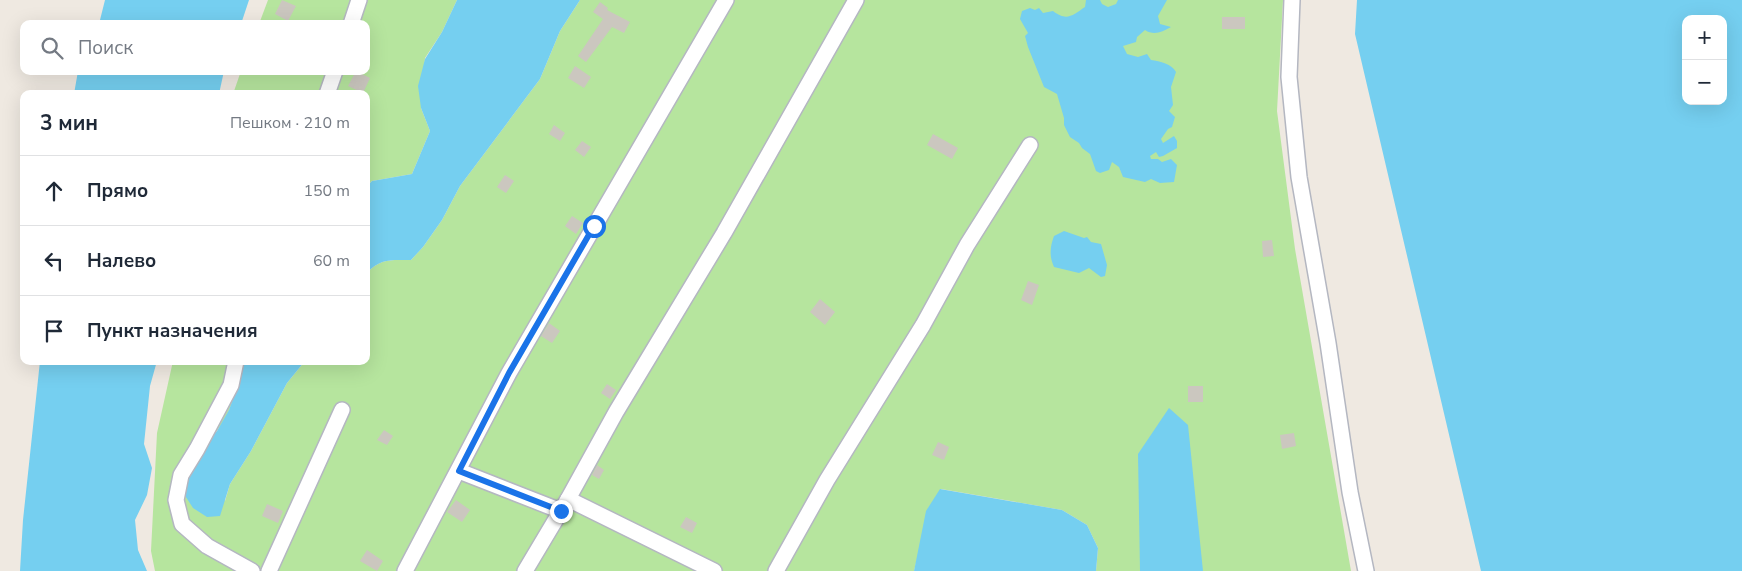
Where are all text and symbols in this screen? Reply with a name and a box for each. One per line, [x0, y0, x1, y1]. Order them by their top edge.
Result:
map controls [1682, 15, 1727, 105]
button: + [1682, 15, 1727, 60]
search box [20, 20, 370, 75]
icon: search [38, 34, 66, 62]
text: Поиск [78, 35, 133, 61]
button: − [1682, 60, 1727, 105]
text: 3 мин [40, 109, 98, 137]
text: Пешком · 210 m [230, 112, 350, 134]
icon: ahead [40, 177, 68, 205]
text: Прямо [87, 178, 148, 204]
text: 150 m [303, 180, 350, 202]
route start [583, 215, 606, 238]
icon: left [40, 247, 68, 275]
text: Налево [87, 248, 156, 274]
text: 60 m [313, 250, 350, 272]
icon: arrive [40, 317, 68, 345]
text: Пункт назначения [87, 318, 258, 344]
route end [550, 500, 573, 523]

